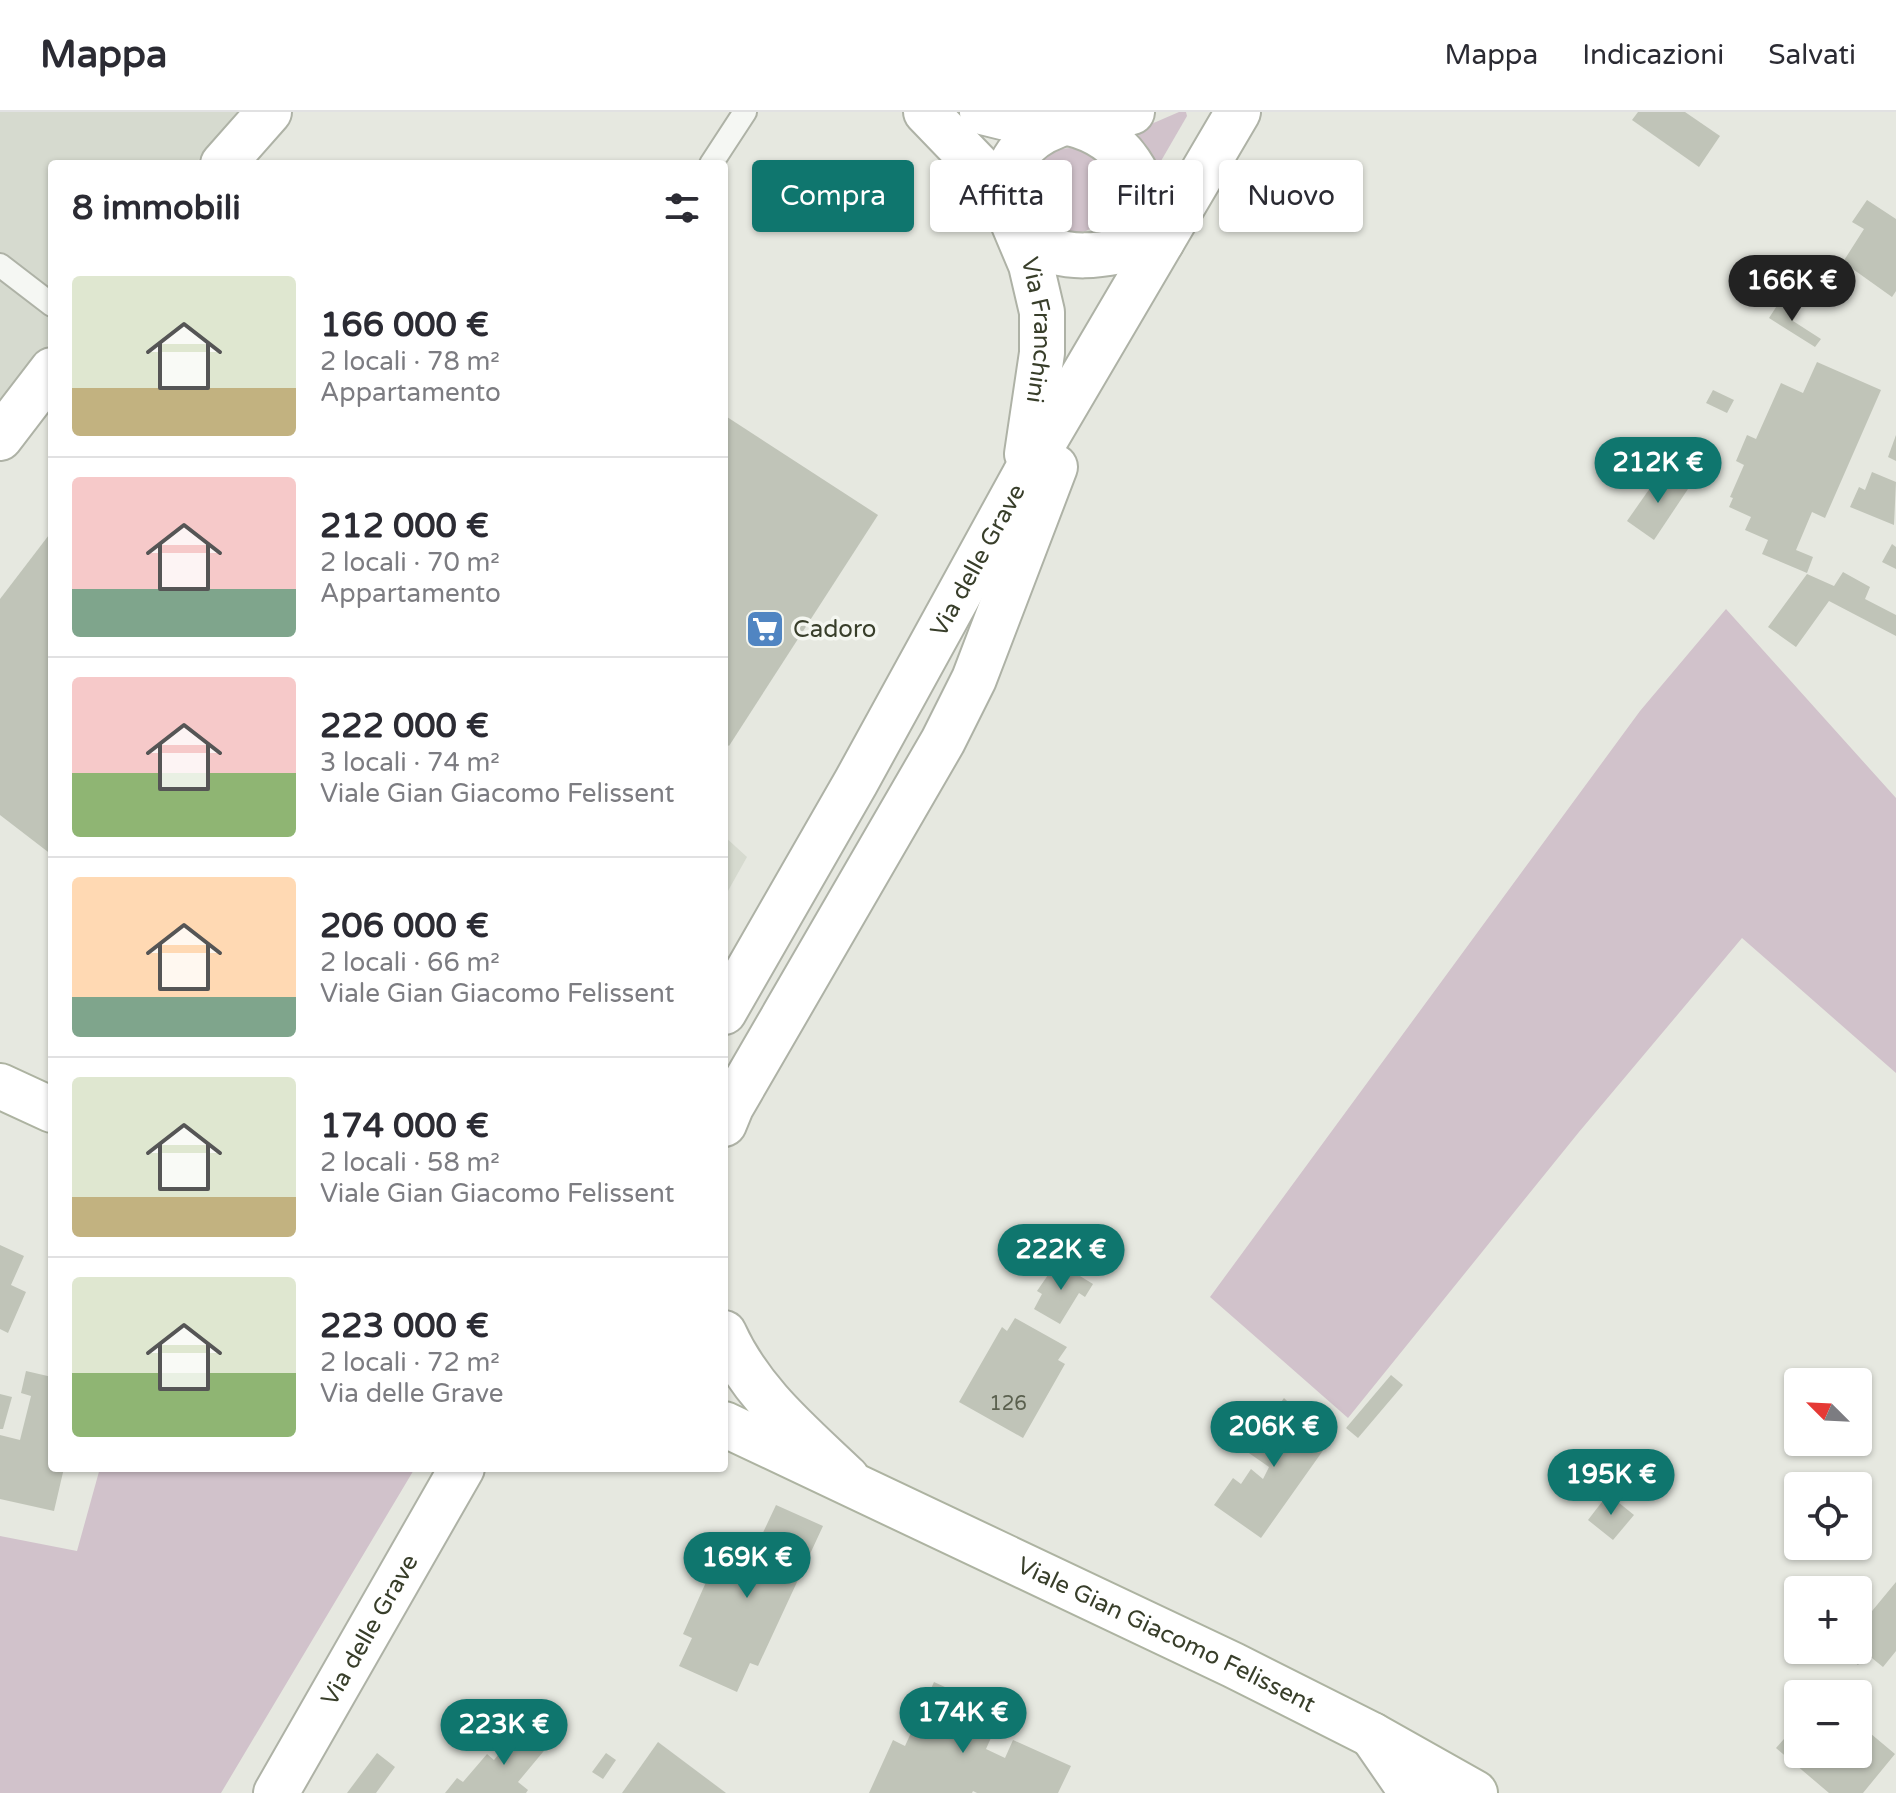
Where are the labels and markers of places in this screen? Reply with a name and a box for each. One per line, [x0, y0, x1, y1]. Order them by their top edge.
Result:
pin: 166K € [1727, 255, 1857, 323]
pin: 212K € [1593, 437, 1723, 505]
supermarket icon: Cadoro [744, 608, 786, 650]
place label: Cadoro [793, 615, 876, 644]
pin: 222K € [996, 1224, 1126, 1292]
pin: 206K € [1209, 1401, 1339, 1469]
pin: 195K € [1546, 1449, 1676, 1517]
pin: 169K € [682, 1532, 812, 1600]
pin: 174K € [898, 1687, 1028, 1755]
pin: 223K € [439, 1699, 569, 1767]

